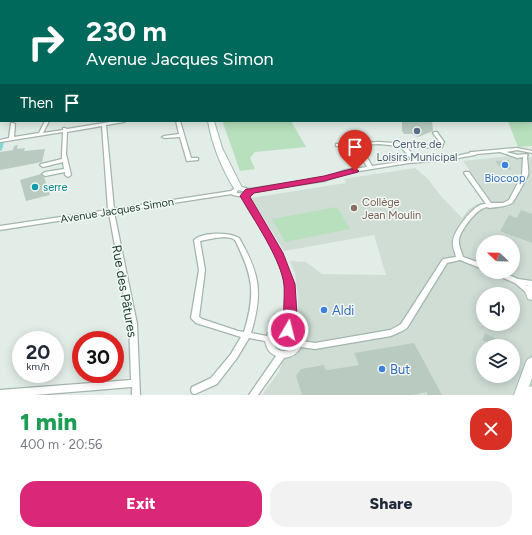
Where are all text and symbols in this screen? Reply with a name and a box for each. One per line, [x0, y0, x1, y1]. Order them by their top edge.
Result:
text: 230 m [86, 14, 167, 48]
icon: right [20, 16, 72, 68]
text: Avenue Jacques Simon [86, 48, 274, 70]
icon: arrive [61, 92, 83, 114]
text: Then [20, 94, 53, 112]
marker: Centre de Loisirs Municipal [412, 126, 422, 136]
pin [338, 130, 372, 171]
icon: arrive [344, 136, 366, 158]
place label: Centre de Loisirs Municipal [376, 138, 458, 164]
marker: Biocoop [500, 160, 510, 170]
place label: Biocoop [485, 172, 526, 185]
place label: serre [43, 181, 68, 194]
marker: serre [30, 182, 40, 192]
street label: Avenue Jacques Simon [59, 195, 175, 226]
place label: Collège Jean Moulin [362, 196, 421, 222]
marker: Collège Jean Moulin [349, 203, 359, 213]
north arrow [476, 235, 520, 279]
map controls [476, 235, 520, 383]
street label: Rue des Pâtures [109, 244, 140, 338]
button: sound [476, 287, 520, 331]
place label: Aldi [332, 303, 354, 318]
marker: Aldi [319, 305, 329, 315]
position arrow [267, 309, 309, 351]
speed limit sign: 30 [72, 331, 124, 383]
button: layers [476, 339, 520, 383]
text: 20 [26, 340, 50, 364]
text: km/h [27, 360, 49, 373]
place label: But [390, 362, 410, 377]
marker: But [377, 364, 387, 374]
text: 1 min [20, 407, 77, 436]
button: close [470, 408, 512, 450]
text: 400 m · 20:56 [20, 437, 102, 452]
button: Exit [20, 481, 262, 527]
button: Share [270, 481, 512, 527]

